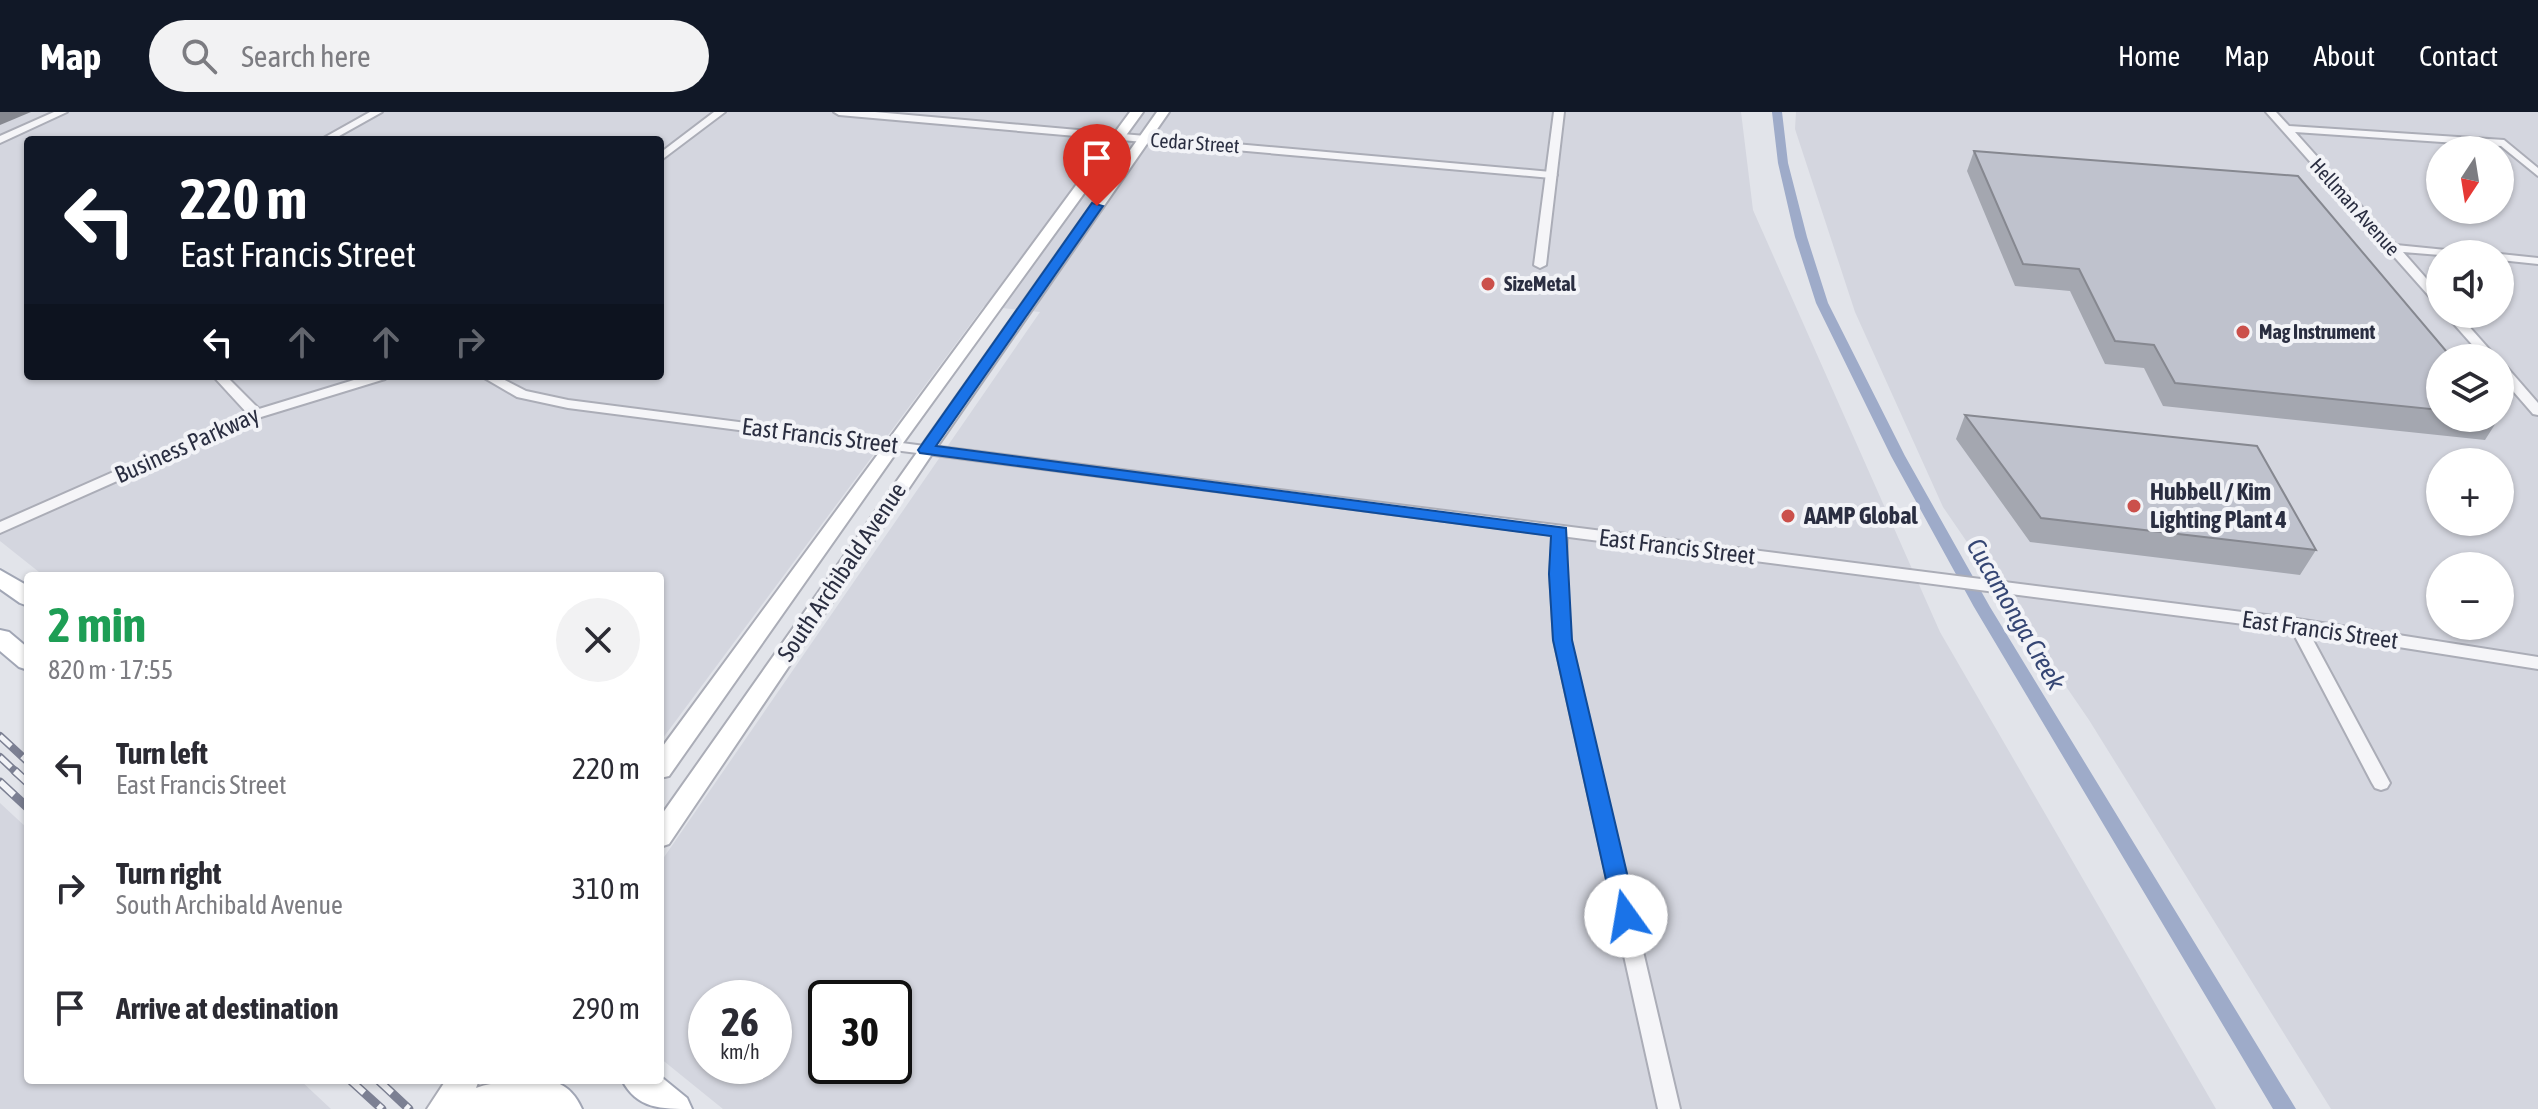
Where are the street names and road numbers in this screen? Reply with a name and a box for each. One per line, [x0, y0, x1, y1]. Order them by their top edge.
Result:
street label: Cedar Street [1150, 128, 1241, 157]
street label: Hellman Avenue [2306, 153, 2405, 260]
street label: Business Parkway [111, 401, 263, 488]
street label: East Francis Street [740, 413, 900, 459]
street label: South Archibald Avenue [772, 477, 911, 666]
street label: East Francis Street [1597, 524, 1757, 570]
street label: East Francis Street [2240, 605, 2400, 654]

